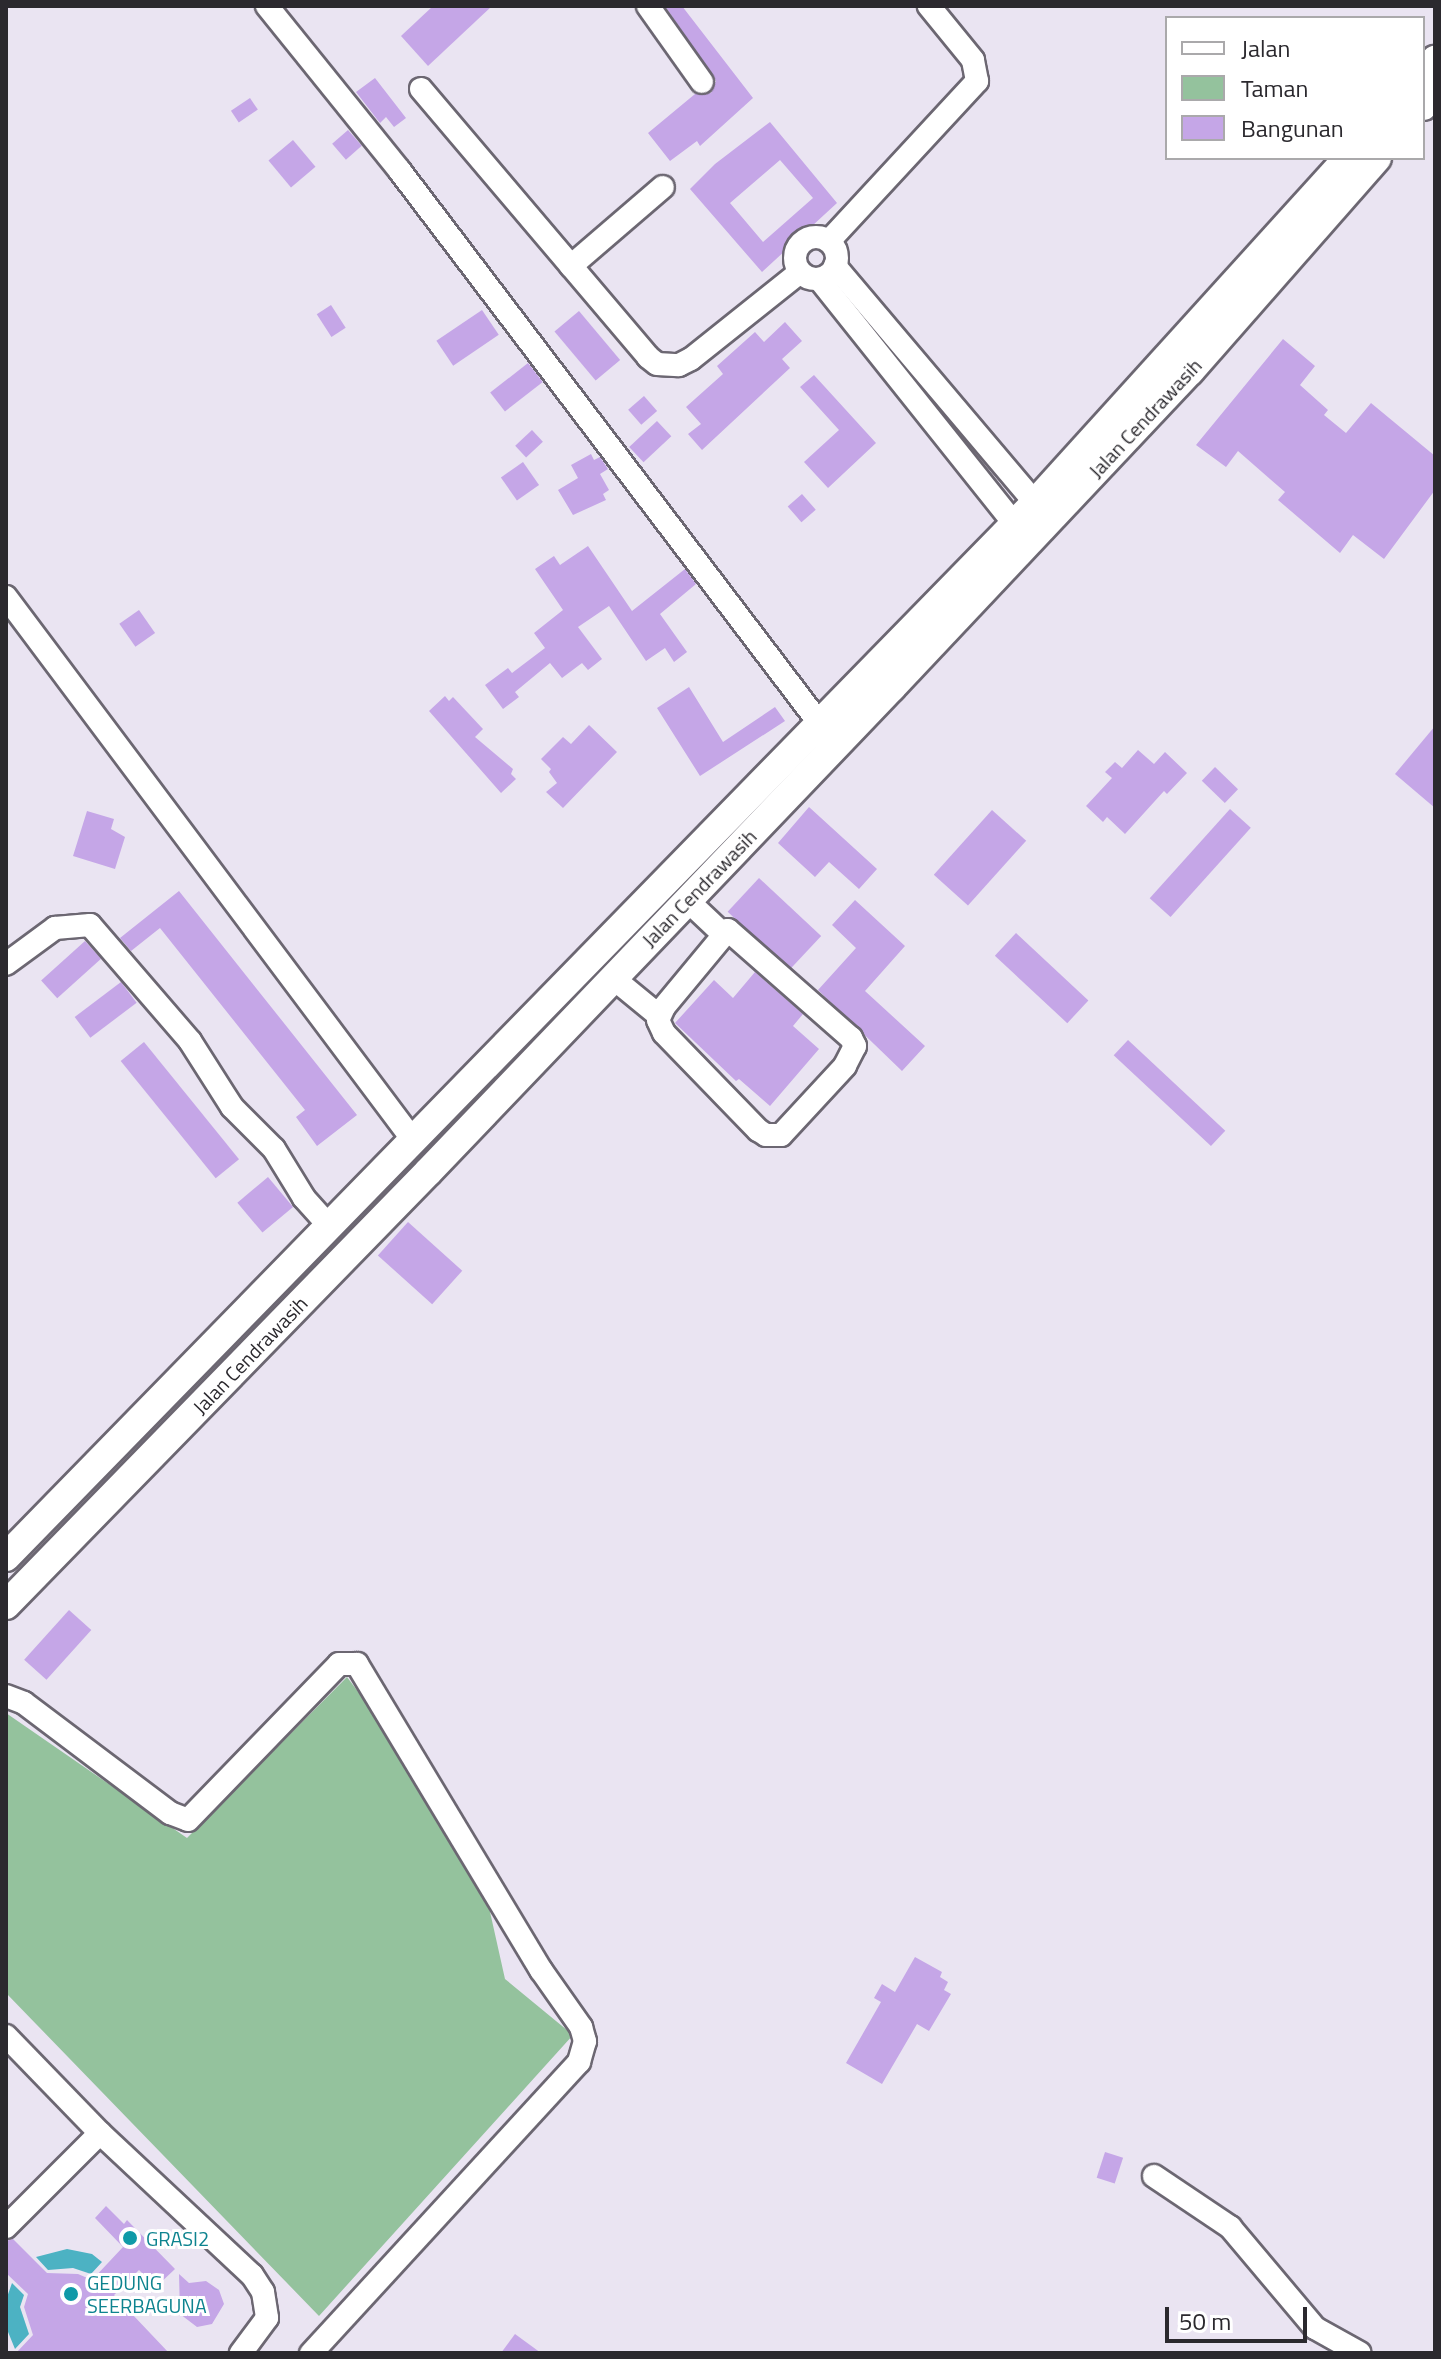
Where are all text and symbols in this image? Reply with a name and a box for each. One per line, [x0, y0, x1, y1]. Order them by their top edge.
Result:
legend [1165, 16, 1425, 160]
text: Jalan [1241, 30, 1290, 66]
text: Taman [1241, 70, 1309, 106]
text: Bangunan [1241, 110, 1344, 146]
street label: Jalan Cendrawasih [1084, 353, 1206, 483]
street label: Jalan Cendrawasih [637, 824, 761, 952]
street label: Jalan Cendrawasih [188, 1291, 312, 1419]
place label: GRASI2 [146, 2226, 209, 2250]
marker: GRASI2 [121, 2229, 139, 2247]
place label: GEDUNG SEERBAGUNA [87, 2270, 207, 2317]
marker: GEDUNG SEERBAGUNA [62, 2285, 80, 2303]
scale bar [1169, 2291, 1311, 2341]
text: 50 m [1179, 2303, 1231, 2339]

